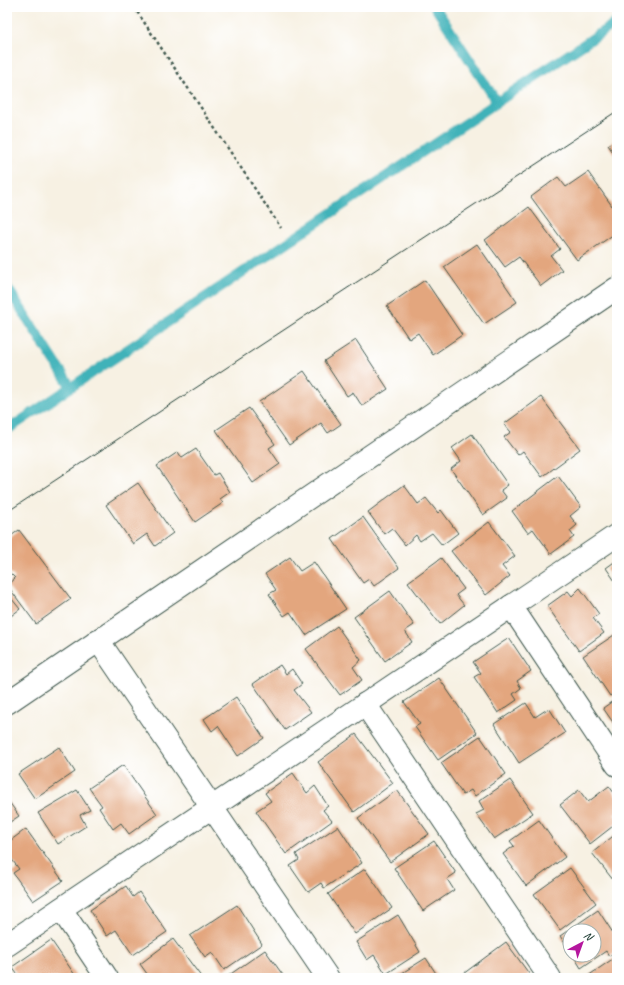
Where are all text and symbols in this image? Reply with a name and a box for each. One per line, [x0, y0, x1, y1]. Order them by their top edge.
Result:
north arrow [562, 923, 602, 963]
text: N [581, 928, 597, 944]

